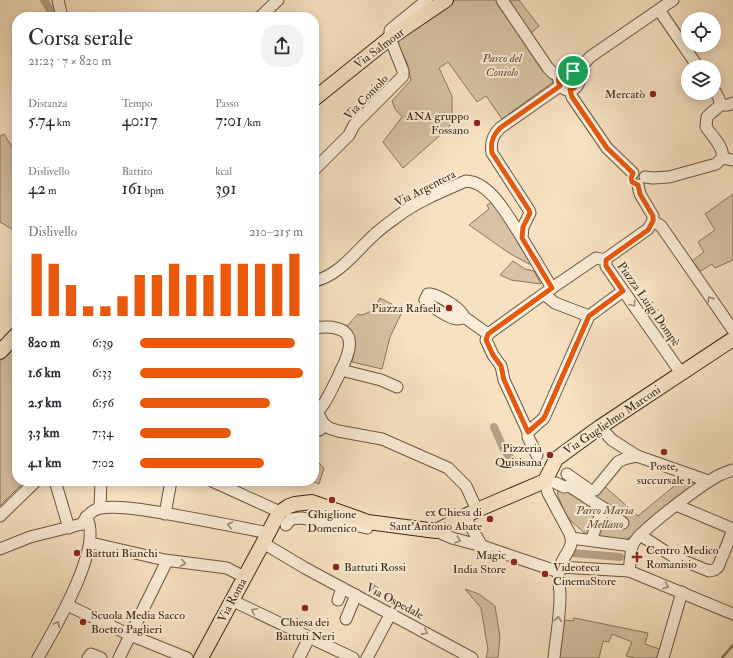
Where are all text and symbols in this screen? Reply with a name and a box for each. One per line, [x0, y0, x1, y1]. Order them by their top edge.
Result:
map controls [681, 12, 721, 100]
button: locate [681, 12, 721, 52]
text: Corsa serale [28, 24, 133, 52]
street label: Via Salmour [351, 24, 408, 72]
button: share [261, 25, 303, 67]
park label: Parco del Coniolo [481, 51, 523, 80]
text: 21:23 · 7 × 820 m [28, 53, 111, 69]
pin [556, 54, 590, 88]
icon: arrive [562, 60, 584, 82]
button: layers [681, 60, 721, 100]
street label: Via Coniolo [341, 71, 392, 123]
place label: Mercatò [605, 87, 645, 102]
marker: Mercatò [648, 89, 658, 99]
text: Distanza [28, 97, 67, 110]
text: Tempo [122, 97, 152, 110]
text: Passo [215, 97, 239, 110]
place label: ANA gruppo Fossano [405, 109, 469, 138]
text: 5.74 [28, 110, 54, 131]
text: 40:17 [122, 110, 158, 131]
text: 7:01 [215, 110, 242, 131]
text: km [54, 116, 70, 129]
text: /km [242, 116, 261, 129]
marker: ANA gruppo Fossano [472, 118, 482, 128]
text: Dislivello [28, 165, 69, 178]
text: Battito [122, 165, 152, 178]
text: kcal [215, 165, 232, 178]
street label: Via Argentera [392, 166, 459, 210]
text: 42 [28, 178, 46, 199]
text: 161 [122, 178, 142, 199]
text: 391 [215, 178, 237, 199]
text: m [46, 184, 57, 197]
text: bpm [142, 184, 164, 197]
text: Dislivello [28, 224, 77, 240]
text: 210–215 m [249, 224, 303, 240]
street label: Piazza Luigi Dompè [614, 259, 683, 349]
one-way arrow [708, 296, 715, 303]
one-way arrow [628, 300, 635, 307]
place label: Piazza Rafaela [371, 301, 442, 316]
marker: Piazza Rafaela [444, 303, 454, 313]
text: 820 m [28, 335, 60, 351]
text: 6:39 [92, 335, 113, 351]
text: 1.6 km [28, 365, 61, 381]
text: 6:33 [92, 365, 112, 381]
street label: Via Guglielmo Marconi [561, 382, 664, 459]
text: 2.5 km [28, 395, 62, 411]
text: 6:56 [92, 395, 114, 411]
text: 3.3 km [28, 425, 60, 441]
text: 7:34 [92, 425, 113, 441]
place label: Pizzeria Quisisana [495, 441, 543, 470]
marker: Poste, succursale 1 [659, 447, 669, 457]
marker: Pizzeria Quisisana [545, 450, 555, 460]
text: 4.1 km [28, 455, 61, 471]
text: 7:02 [92, 455, 114, 471]
place label: Poste, succursale 1 [637, 459, 691, 488]
marker: Ghiglione Domenico [327, 495, 337, 505]
park label: Parco Maria Mellano [575, 503, 634, 532]
place label: ex Chiesa di Sant’Antonio Abate [389, 505, 482, 534]
place label: Ghiglione Domenico [307, 507, 357, 536]
marker: ex Chiesa di Sant’Antonio Abate [485, 514, 495, 524]
one-way arrow [227, 522, 233, 530]
one-way arrow [454, 535, 461, 544]
place label: Centro Medico Romanisio [646, 543, 719, 572]
place label: Battuti Bianchi [85, 546, 158, 561]
marker: Battuti Bianchi [72, 548, 82, 558]
place label: Magic India Store [453, 548, 506, 577]
marker: Centro Medico Romanisio [631, 551, 643, 563]
marker: Magic India Store [509, 557, 519, 567]
one-way arrow [180, 558, 186, 567]
place label: Battuti Rossi [344, 560, 406, 575]
place label: Videoteca CinemaStore [553, 560, 616, 589]
marker: Battuti Rossi [331, 562, 341, 572]
marker: Videoteca CinemaStore [540, 569, 550, 579]
street label: Via Roma [215, 575, 251, 625]
street label: Via Ospedale [363, 580, 426, 623]
one-way arrow [661, 581, 669, 589]
marker: Chiesa dei Battuti Neri [300, 603, 310, 613]
place label: Scuola Media Sacco Boetto Paglieri [91, 608, 185, 637]
one-way arrow [251, 608, 258, 616]
place label: Chiesa dei Battuti Neri [275, 615, 335, 644]
one-way arrow [553, 616, 562, 622]
marker: Scuola Media Sacco Boetto Paglieri [78, 617, 88, 627]
one-way arrow [53, 621, 60, 628]
one-way arrow [421, 627, 428, 635]

